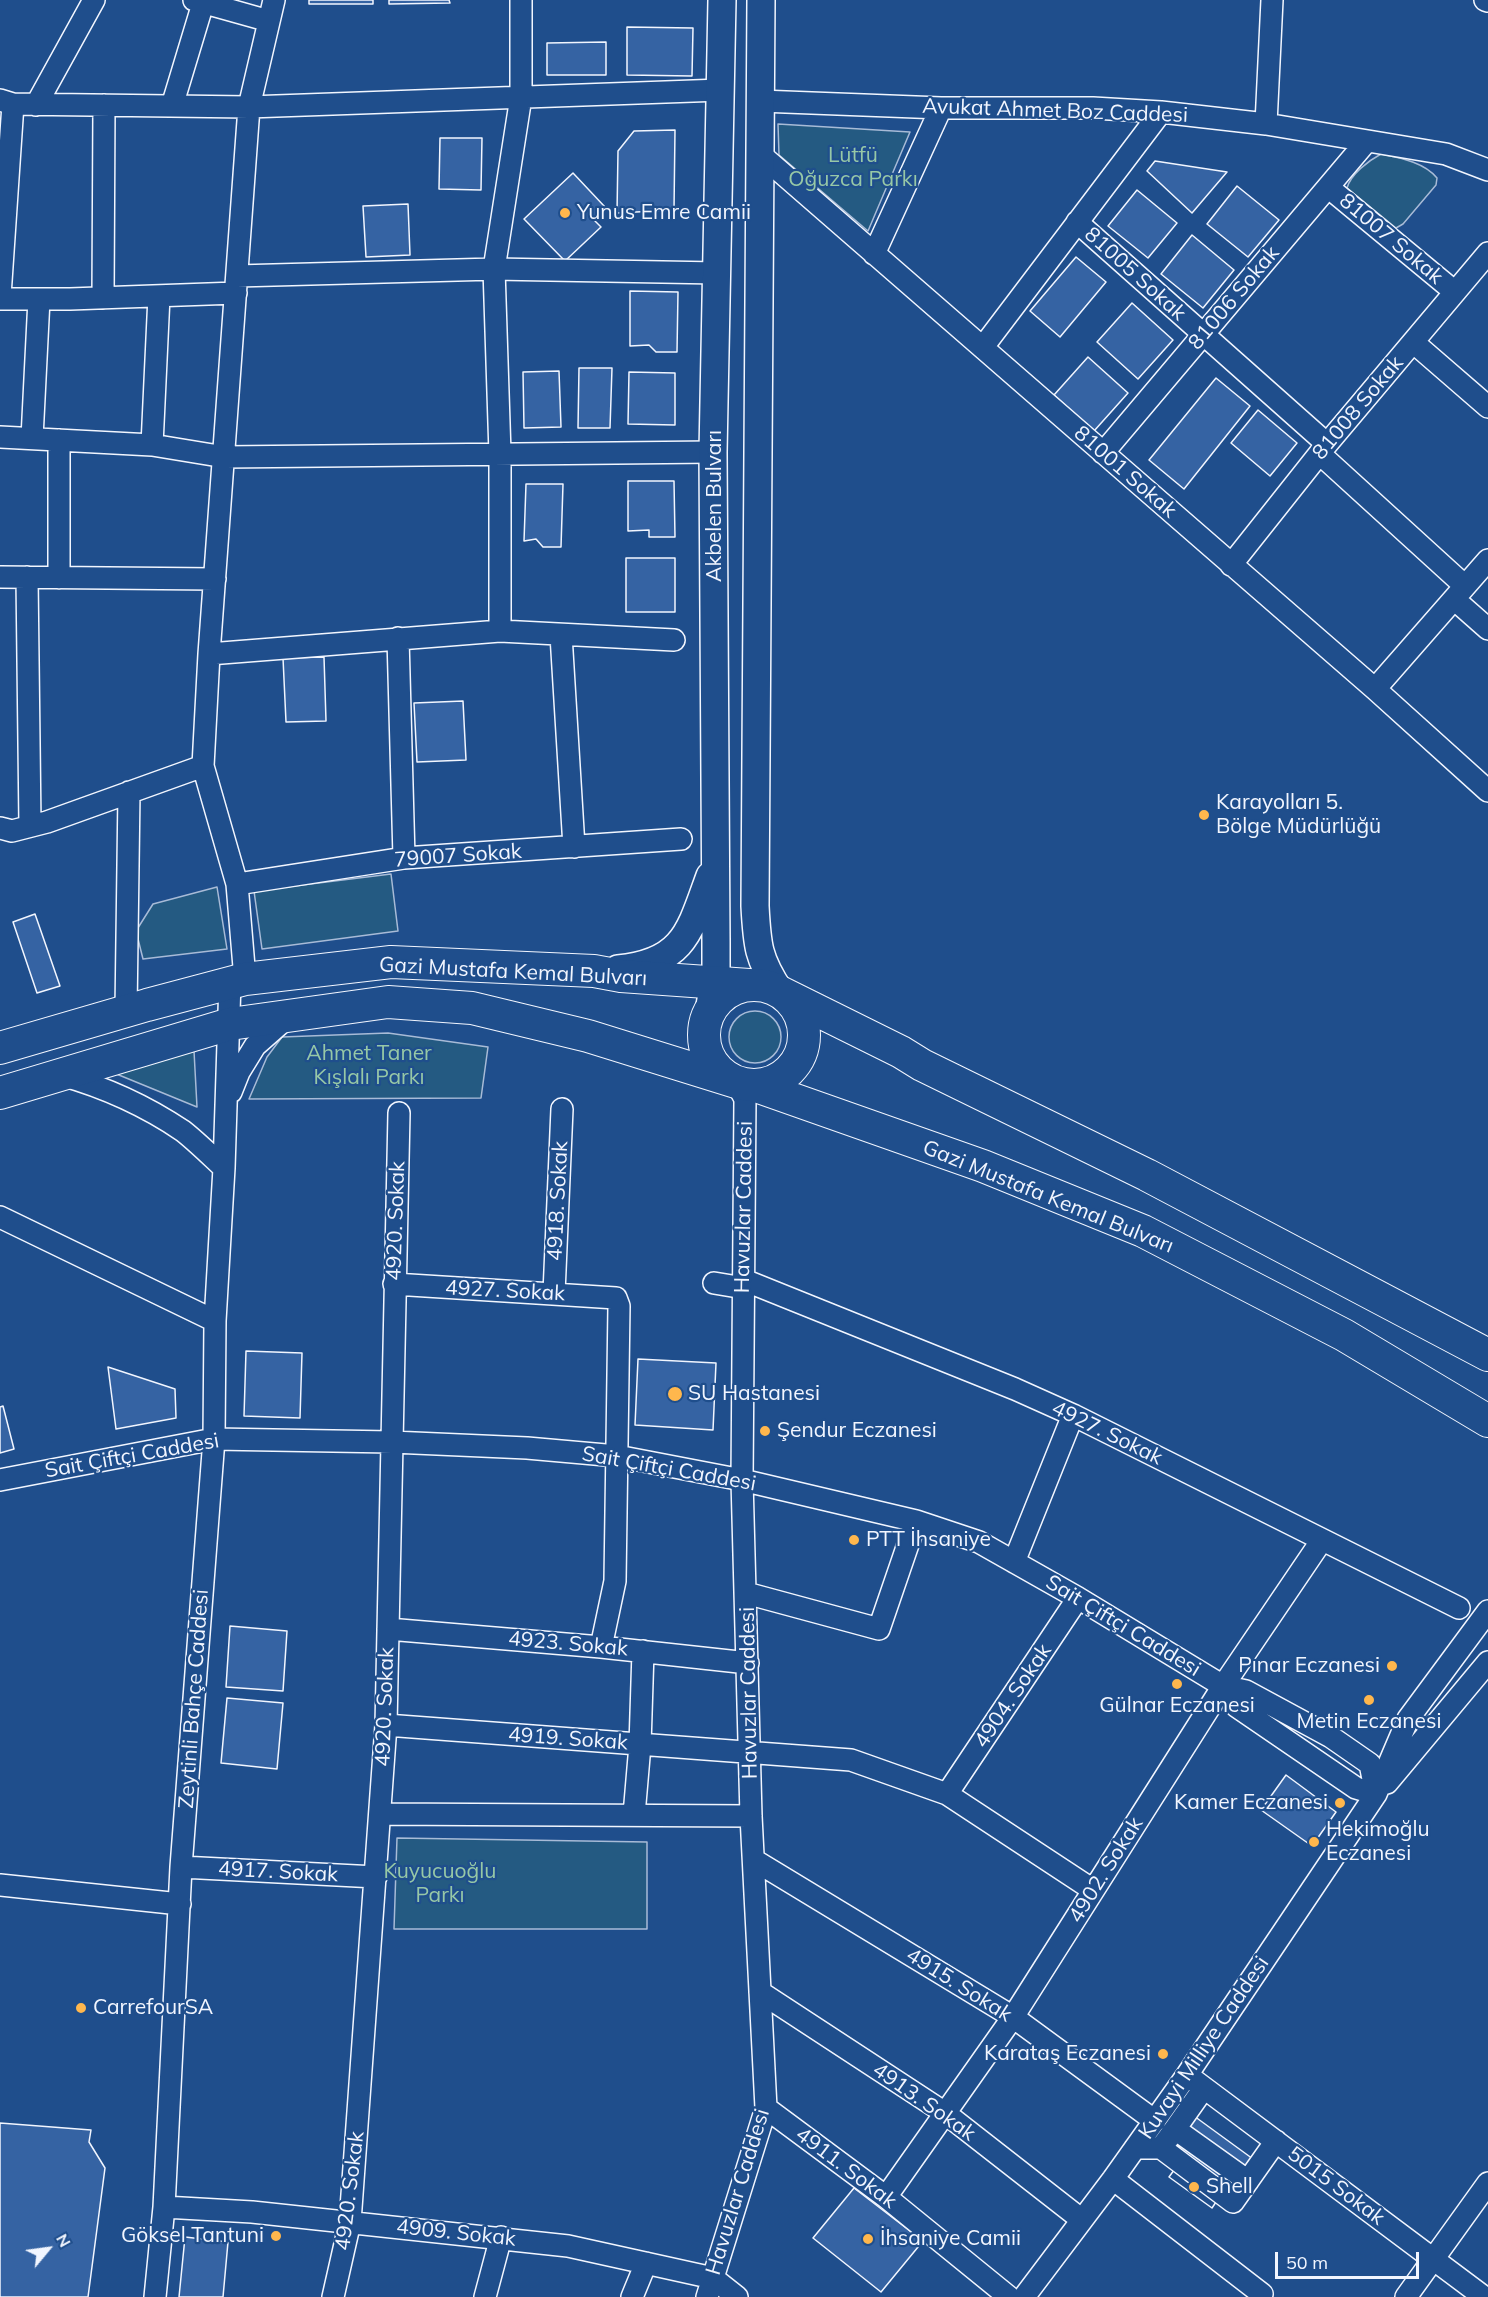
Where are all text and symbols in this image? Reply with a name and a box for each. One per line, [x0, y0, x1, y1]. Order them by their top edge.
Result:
street label: Avukat Ahmet Boz Caddesi [922, 94, 1188, 128]
park label: Lütfü Oğuzca Parkı [788, 143, 918, 193]
street label: 81007 Sokak [1334, 188, 1448, 290]
place label: Yunus Emre Camii [577, 200, 751, 226]
marker: Yunus Emre Camii [558, 206, 572, 220]
street label: 81005 Sokak [1079, 222, 1191, 326]
street label: 81006 Sokak [1183, 241, 1285, 355]
street label: 81008 Sokak [1307, 351, 1409, 465]
street label: 81001 Sokak [1069, 421, 1181, 523]
street label: Akbelen Bulvarı [702, 430, 728, 582]
place label: Karayolları 5. Bölge Müdürlüğü [1216, 790, 1381, 840]
marker: Karayolları 5. Bölge Müdürlüğü [1197, 808, 1211, 822]
street label: 79007 Sokak [393, 839, 523, 873]
street label: Gazi Mustafa Kemal Bulvarı [378, 952, 648, 992]
park label: Ahmet Taner Kışlalı Parkı [306, 1041, 432, 1091]
street label: Havuzlar Caddesi [730, 1121, 758, 1293]
street label: Gazi Mustafa Kemal Bulvarı [919, 1135, 1177, 1259]
street label: 4918. Sokak [542, 1140, 574, 1262]
street label: 4920. Sokak [381, 1161, 411, 1281]
street label: 4927. Sokak [444, 1275, 566, 1307]
place label: SU Hastanesi [688, 1381, 820, 1407]
marker: SU Hastanesi [666, 1385, 684, 1403]
street label: 4927. Sokak [1048, 1395, 1166, 1471]
place label: Şendur Eczanesi [777, 1418, 937, 1444]
marker: Şendur Eczanesi [758, 1424, 772, 1438]
street label: Sait Çiftçi Caddesi [43, 1428, 221, 1484]
street label: Sait Çiftçi Caddesi [580, 1441, 758, 1497]
place label: PTT İhsaniye [866, 1527, 991, 1553]
marker: PTT İhsaniye [847, 1533, 861, 1547]
street label: Sait Çiftçi Caddesi [1041, 1570, 1205, 1682]
street label: Zeytinli Bahçe Caddesi [174, 1588, 214, 1810]
street label: Havuzlar Caddesi [735, 1607, 763, 1779]
street label: 4923. Sokak [507, 1626, 629, 1662]
street label: 4904. Sokak [969, 1639, 1057, 1753]
street label: 4920. Sokak [370, 1647, 400, 1767]
place label: Pınar Eczanesi [1238, 1653, 1380, 1679]
marker: Pınar Eczanesi [1385, 1659, 1399, 1673]
marker: Gülnar Eczanesi [1170, 1677, 1184, 1691]
place label: Gülnar Eczanesi [1099, 1693, 1255, 1719]
marker: Metin Eczanesi [1362, 1693, 1376, 1707]
place label: Metin Eczanesi [1297, 1709, 1441, 1735]
street label: 4919. Sokak [507, 1722, 629, 1756]
place label: Kamer Eczanesi [1174, 1790, 1328, 1816]
marker: Kamer Eczanesi [1333, 1796, 1347, 1810]
street label: 4902. Sokak [1064, 1812, 1148, 1928]
place label: Hekimoğlu Eczanesi [1326, 1817, 1430, 1867]
marker: Hekimoğlu Eczanesi [1307, 1835, 1321, 1849]
street label: 4917. Sokak [217, 1856, 339, 1888]
park label: Kuyucuoğlu Parkı [384, 1859, 496, 1909]
street label: 4915. Sokak [901, 1943, 1017, 2027]
street label: Kuvayi Milliye Caddesi [1133, 1952, 1275, 2144]
place label: CarrefourSA [93, 1995, 213, 2021]
marker: CarrefourSA [74, 2001, 88, 2015]
place label: Karataş Eczanesi [984, 2041, 1151, 2067]
marker: Karataş Eczanesi [1156, 2047, 1170, 2061]
street label: 4913. Sokak [868, 2057, 980, 2147]
street label: Havuzlar Caddesi [701, 2106, 775, 2278]
street label: 4911. Sokak [791, 2122, 901, 2214]
street label: 4920. Sokak [330, 2130, 370, 2252]
street label: 5015 Sokak [1282, 2141, 1390, 2231]
place label: Shell [1206, 2174, 1253, 2200]
marker: Shell [1187, 2180, 1201, 2194]
street label: 4909. Sokak [395, 2214, 517, 2252]
north arrow [18, 2219, 78, 2279]
place label: Göksel Tantuni [121, 2223, 264, 2249]
place label: İhsaniye Camii [880, 2226, 1021, 2252]
marker: Göksel Tantuni [269, 2229, 283, 2243]
text: N [52, 2230, 75, 2250]
marker: İhsaniye Camii [861, 2232, 875, 2246]
scale bar [1278, 2240, 1422, 2278]
text: 50 m [1286, 2251, 1328, 2274]

